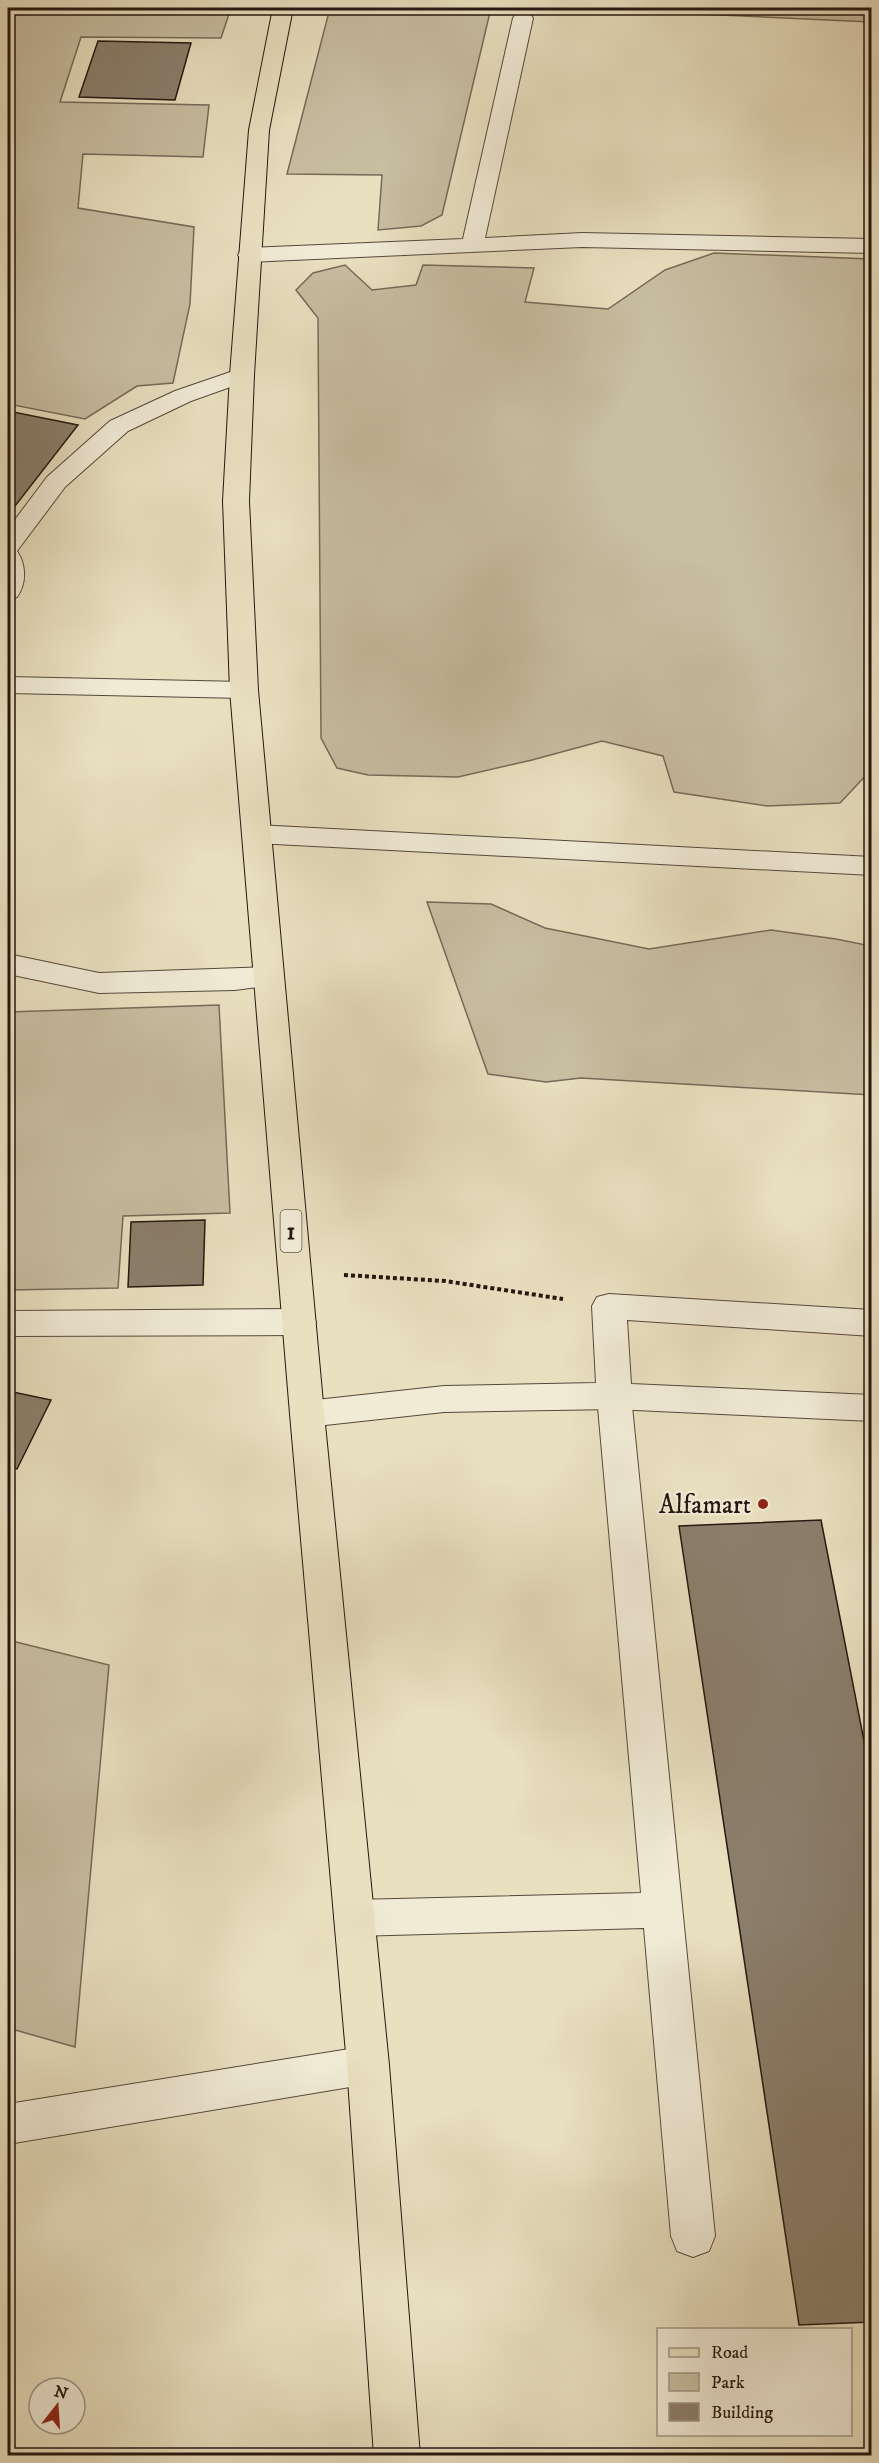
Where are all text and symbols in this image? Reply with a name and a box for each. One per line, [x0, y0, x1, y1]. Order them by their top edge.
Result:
road number: 1 [280, 1210, 302, 1252]
place label: Alfamart [659, 1489, 751, 1522]
marker: Alfamart [756, 1497, 770, 1511]
legend [657, 2328, 852, 2436]
text: Road [711, 2342, 748, 2364]
text: Park [711, 2372, 745, 2394]
north arrow [27, 2376, 87, 2436]
text: N [52, 2381, 70, 2404]
text: Building [711, 2402, 773, 2424]

